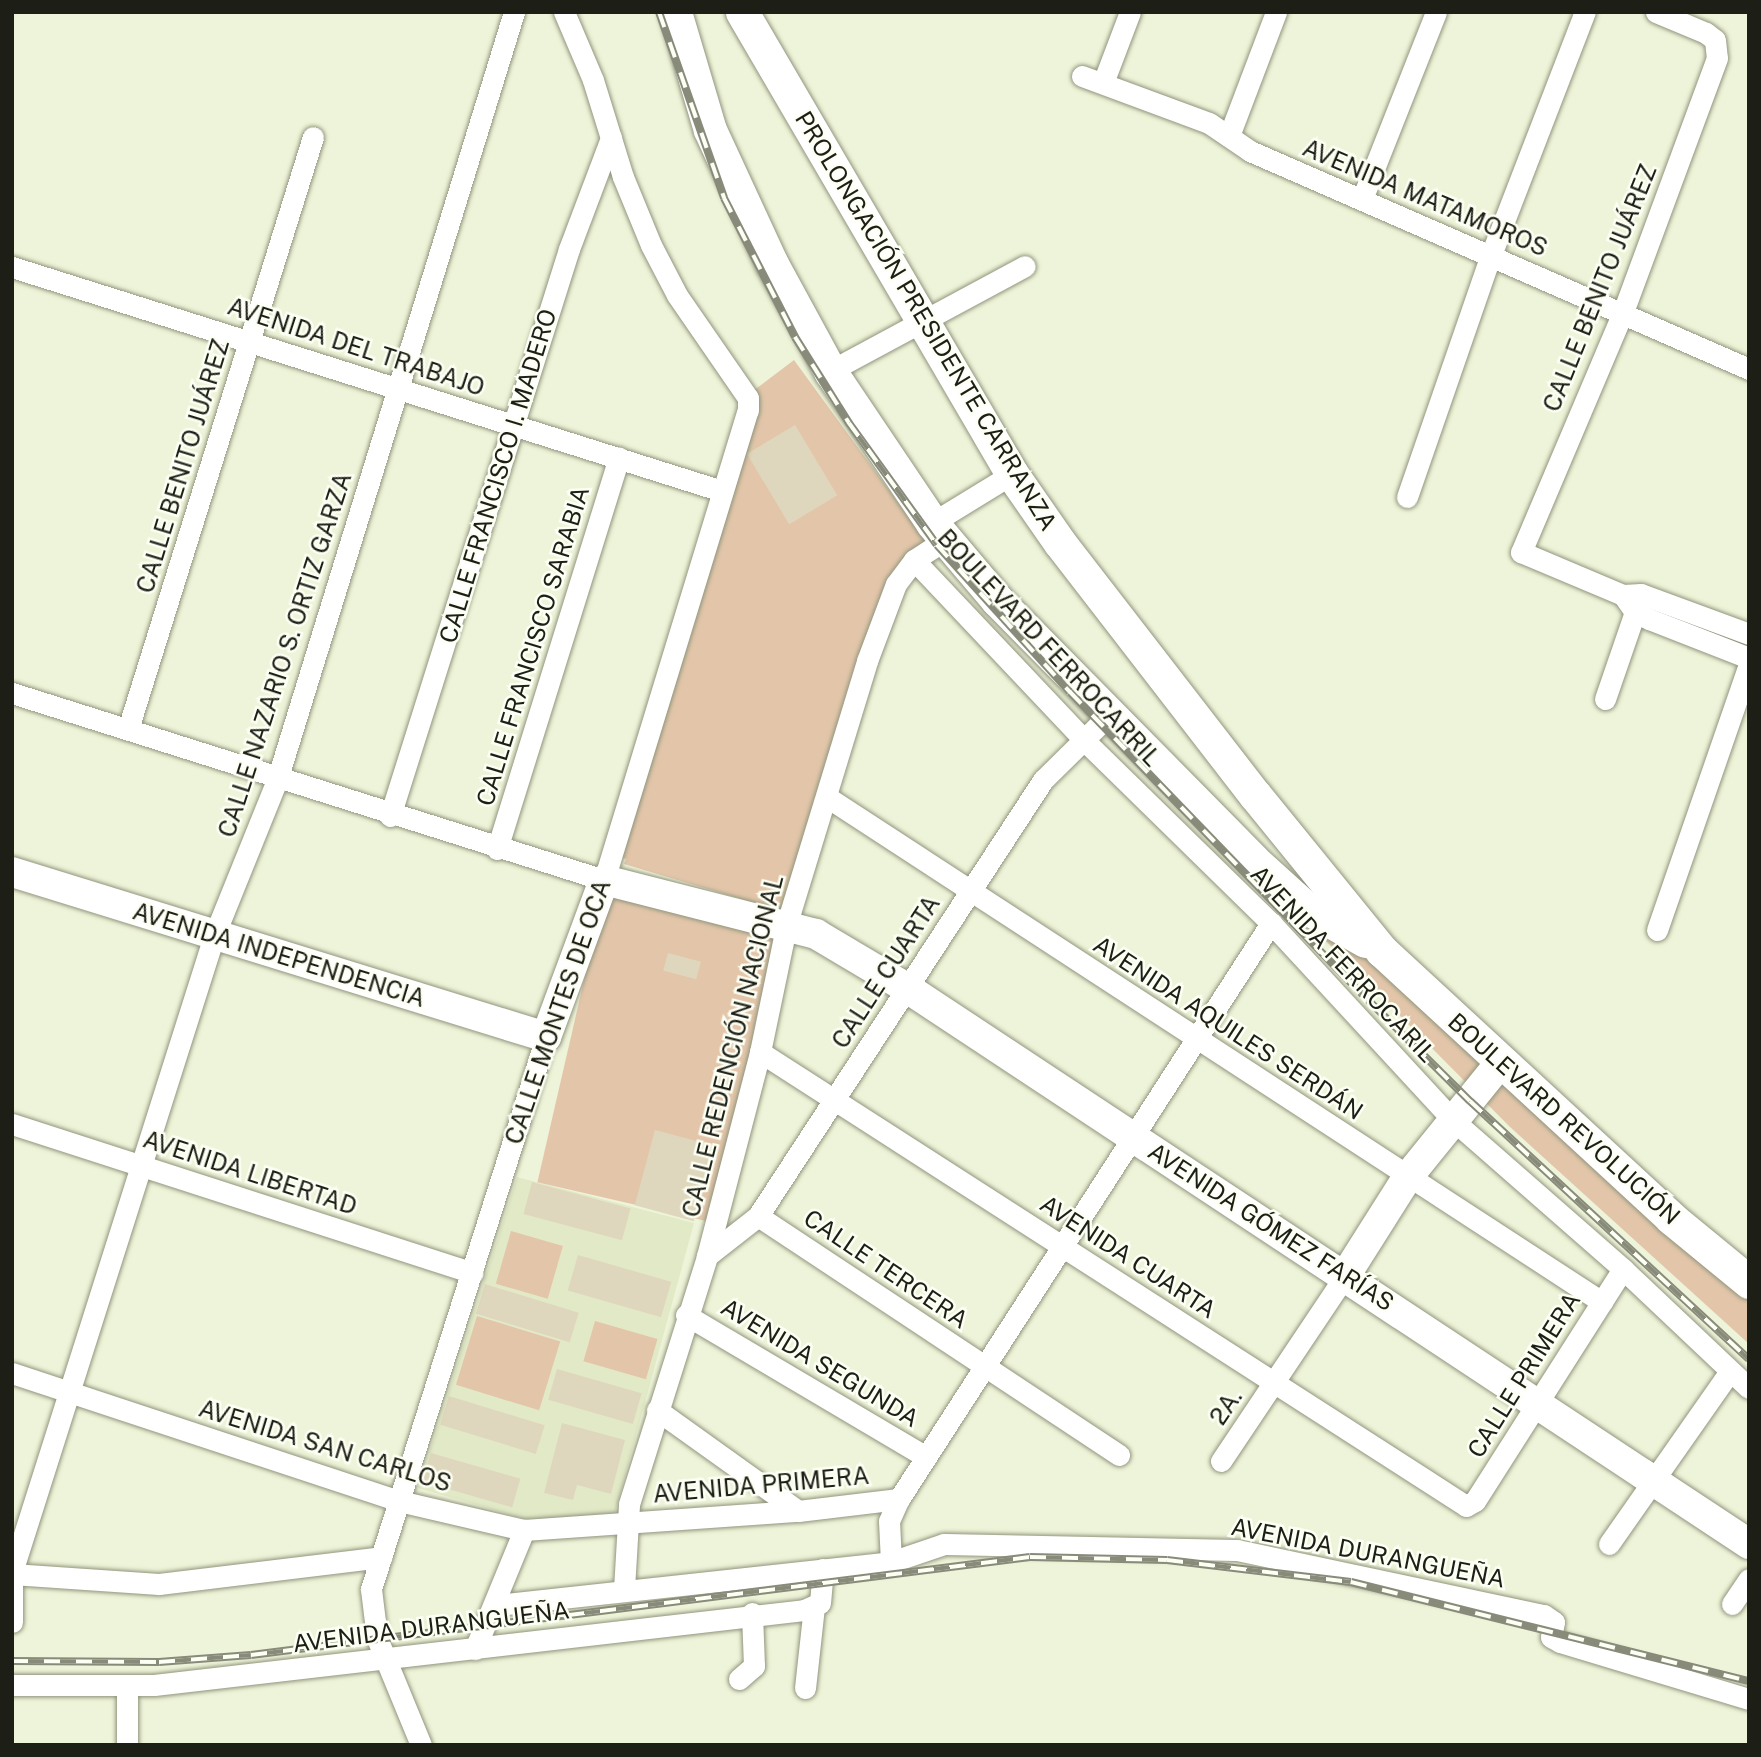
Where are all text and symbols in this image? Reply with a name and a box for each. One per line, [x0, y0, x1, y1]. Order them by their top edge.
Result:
street label: PROLONGACIÓN PRESIDENTE CARRANZA [789, 106, 1063, 536]
street label: AVENIDA MATAMOROS [1298, 133, 1552, 263]
street label: CALLE BENITO JUÁREZ [1537, 160, 1663, 416]
street label: AVENIDA DEL TRABAJO [224, 292, 488, 402]
street label: CALLE FRANCISCO I. MADERO [433, 305, 563, 647]
street label: CALLE BENITO JUÁREZ [131, 335, 235, 597]
street label: CALLE NAZARIO S. ORTIZ GARZA [212, 469, 358, 841]
street label: CALLE FRANCISCO SARABIA [471, 483, 595, 809]
street label: BOULEVARD FERROCARRIL [932, 524, 1166, 772]
street label: AVENIDA FERROCARIL [1244, 860, 1442, 1068]
street label: CALLE REDENCIÓN NACIONAL [676, 872, 790, 1220]
street label: CALLE MONTES DE OCA [499, 876, 617, 1148]
street label: CALLE CUARTA [826, 890, 946, 1054]
street label: AVENIDA INDEPENDENCIA [129, 897, 429, 1013]
street label: AVENIDA AQUILES SERDÁN [1088, 930, 1368, 1126]
street label: BOULEVARD REVOLUCIÓN [1442, 1007, 1686, 1231]
street label: AVENIDA LIBERTAD [140, 1125, 360, 1221]
street label: AVENIDA GÓMEZ FARÍAS [1143, 1137, 1399, 1317]
street label: AVENIDA CUARTA [1035, 1189, 1221, 1325]
street label: CALLE TERCERA [798, 1203, 974, 1335]
street label: CALLE PRIMERA [1462, 1287, 1586, 1463]
street label: AVENIDA SEGUNDA [716, 1293, 924, 1433]
street label: 2A. [1204, 1384, 1248, 1430]
street label: AVENIDA SAN CARLOS [195, 1394, 455, 1498]
street label: AVENIDA PRIMERA [652, 1461, 870, 1509]
street label: AVENIDA DURANGUEÑA [1228, 1512, 1508, 1594]
street label: AVENIDA DURANGUEÑA [291, 1596, 571, 1658]

